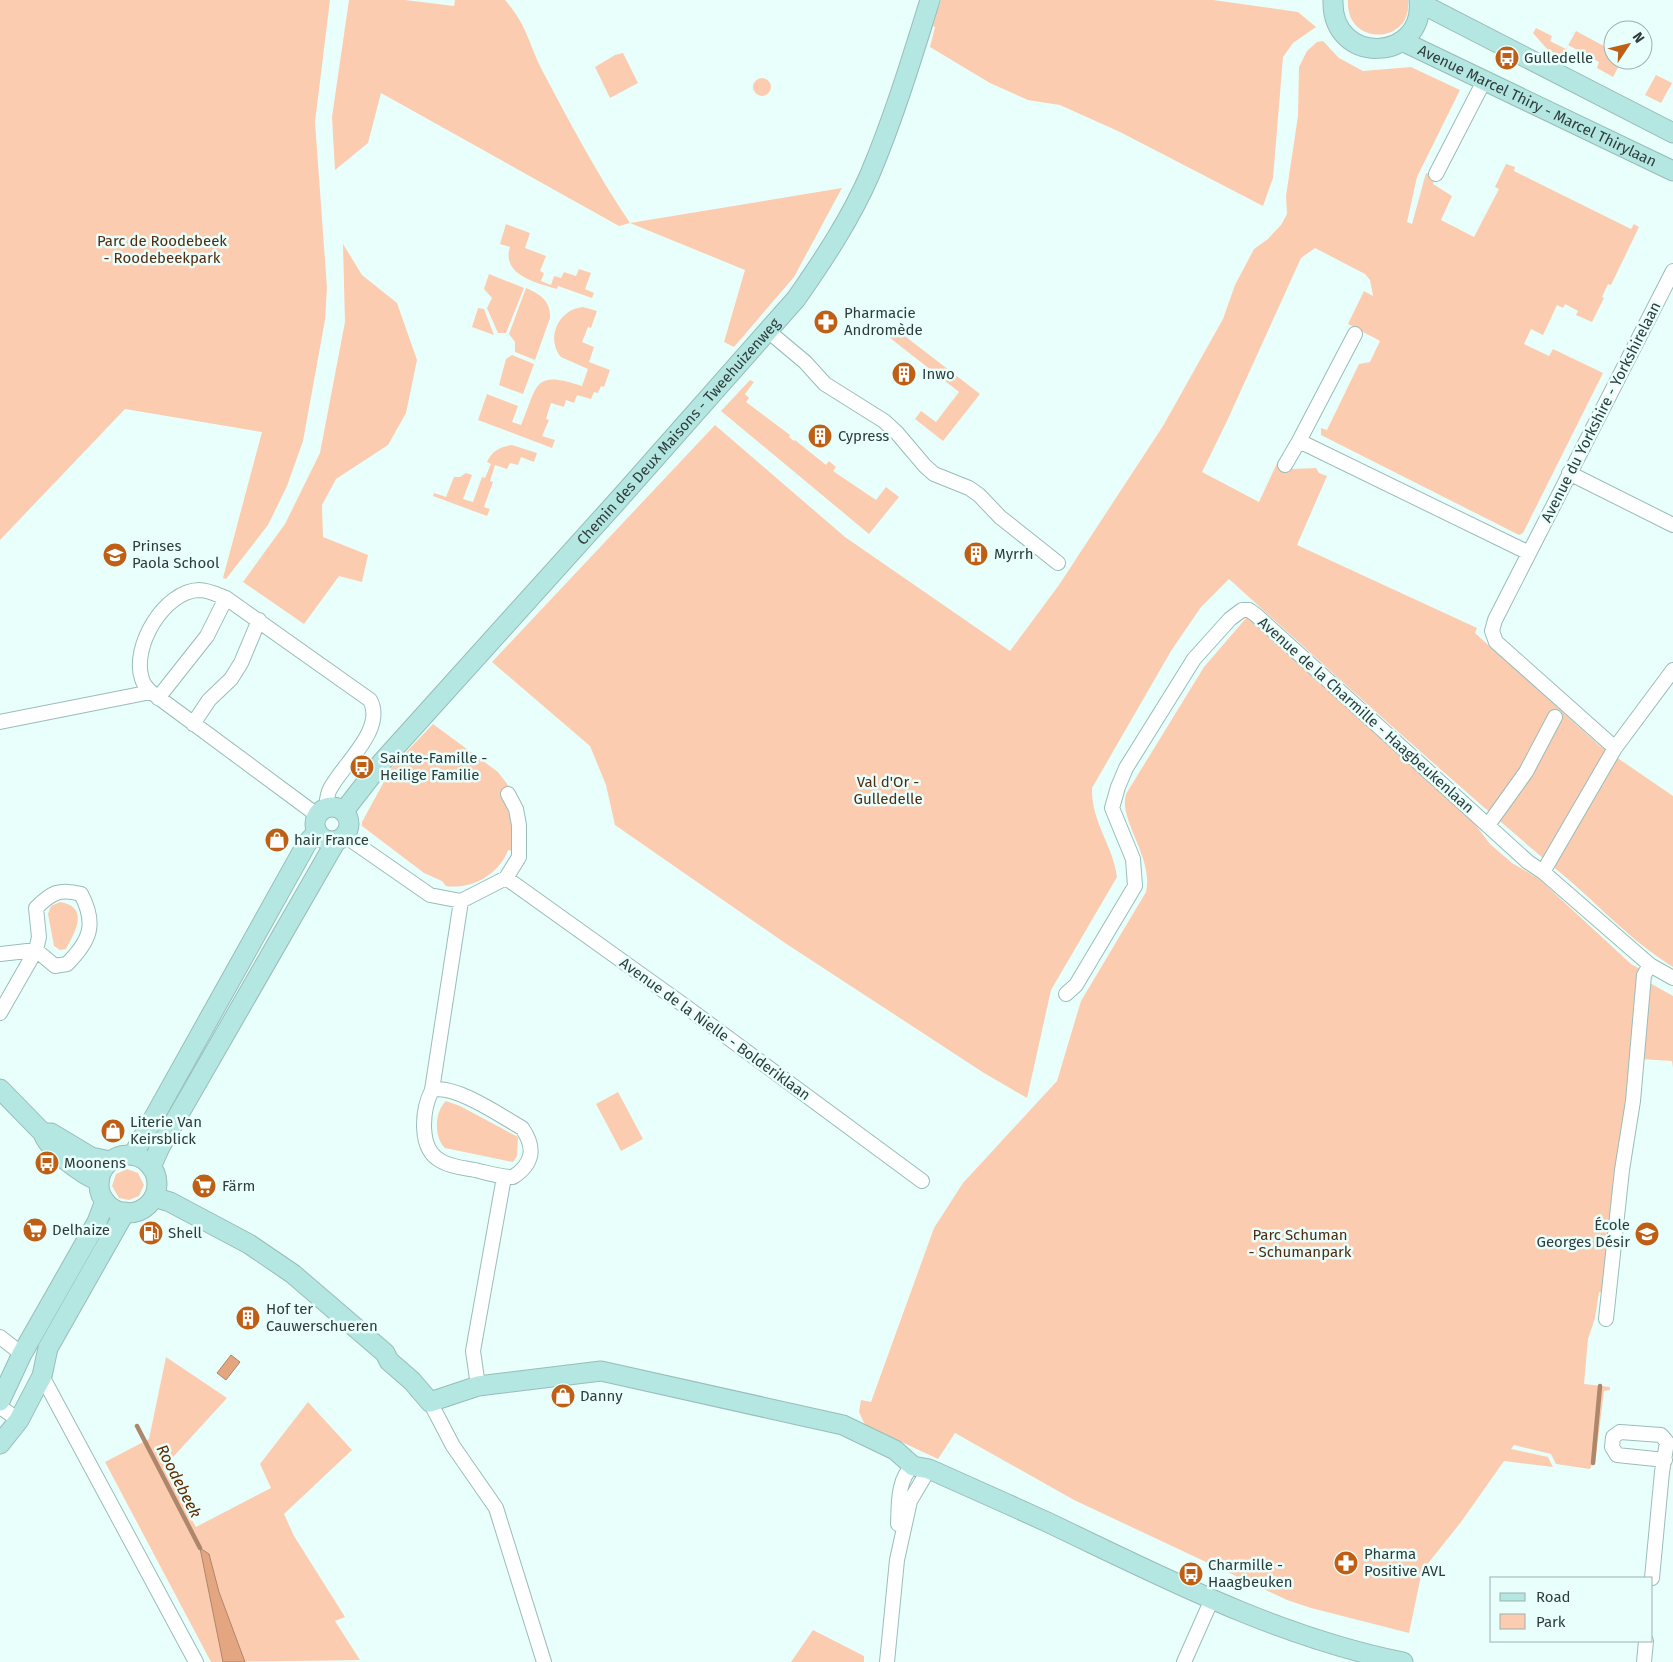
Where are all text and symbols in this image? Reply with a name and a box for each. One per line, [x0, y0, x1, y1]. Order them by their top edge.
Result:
north arrow [1603, 20, 1653, 70]
text: N [1629, 29, 1648, 47]
street label: Avenue Marcel Thiry - Marcel Thirylaan [1415, 41, 1659, 171]
bus stop icon: Gulledelle [1494, 45, 1520, 71]
place label: Gulledelle [1524, 49, 1593, 67]
park label: Parc de Roodebeek - Roodebeekpark [97, 232, 227, 267]
street label: Avenue du Yorkshire - Yorkshirelaan [1537, 299, 1665, 525]
place label: Pharmacie Andromède [844, 304, 923, 339]
pharmacy icon: Pharmacie Andromède [813, 309, 839, 335]
street label: Chemin des Deux Maisons - Tweehuizenweg [573, 314, 784, 549]
building icon: Inwo [891, 361, 917, 387]
place label: Inwo [922, 365, 955, 383]
building icon: Cypress [807, 423, 833, 449]
place label: Cypress [838, 427, 889, 445]
place label: Prinses Paola School [132, 537, 220, 572]
building icon: Myrrh [963, 541, 989, 567]
school or university icon: Prinses Paola School [102, 542, 128, 568]
place label: Myrrh [994, 545, 1033, 563]
street label: Avenue de la Charmille - Haagbeukenlaan [1254, 613, 1478, 817]
place label: Sainte-Famille - Heilige Familie [380, 749, 487, 784]
bus stop icon: Sainte-Famille - Heilige Familie [349, 754, 375, 780]
park label: Val d'Or - Gulledelle [853, 773, 923, 808]
shop icon: hair France [264, 827, 290, 853]
place label: hair France [294, 831, 369, 849]
street label: Avenue de la Nielle - Bolderiklaan [616, 954, 814, 1104]
place label: Literie Van Keirsblick [130, 1113, 202, 1148]
shop icon: Literie Van Keirsblick [100, 1118, 126, 1144]
bus stop icon: Moonens [34, 1150, 60, 1176]
place label: Moonens [64, 1154, 126, 1172]
supermarket icon: Färm [191, 1173, 217, 1199]
place label: Färm [222, 1177, 255, 1195]
place label: École Georges Désir [1536, 1216, 1630, 1251]
supermarket icon: Delhaize [22, 1217, 48, 1243]
fuel station icon: Shell [138, 1220, 164, 1246]
place label: Delhaize [52, 1221, 110, 1239]
school or university icon: École Georges Désir [1634, 1221, 1660, 1247]
place label: Shell [168, 1224, 203, 1242]
park label: Parc Schuman - Schumanpark [1248, 1226, 1352, 1261]
place label: Hof ter Cauwerschueren [266, 1300, 378, 1335]
building icon: Hof ter Cauwerschueren [235, 1305, 261, 1331]
shop icon: Danny [550, 1383, 576, 1409]
place label: Danny [580, 1387, 623, 1405]
water label: Roodebeek [152, 1441, 206, 1521]
place label: Pharma Positive AVL [1364, 1545, 1446, 1580]
pharmacy icon: Pharma Positive AVL [1333, 1550, 1359, 1576]
place label: Charmille - Haagbeuken [1208, 1556, 1292, 1591]
bus stop icon: Charmille - Haagbeuken [1178, 1561, 1204, 1587]
legend [1490, 1577, 1653, 1642]
text: Road [1536, 1588, 1571, 1606]
text: Park [1536, 1613, 1566, 1631]

